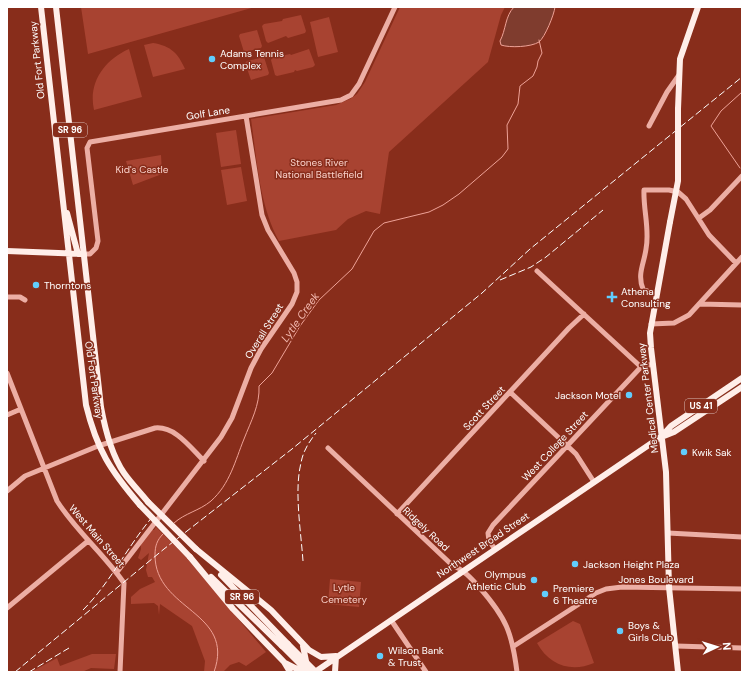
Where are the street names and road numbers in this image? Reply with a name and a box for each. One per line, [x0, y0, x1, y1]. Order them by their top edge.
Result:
street label: Old Fort Parkway [26, 20, 48, 100]
street label: Golf Lane [185, 103, 231, 123]
road number: SR 96 [53, 123, 87, 137]
street label: Overall Street [242, 301, 286, 361]
street label: Old Fort Parkway [82, 340, 106, 420]
street label: Medical Center Parkway [635, 342, 661, 454]
street label: Scott Street [460, 383, 508, 433]
road number: US 41 [685, 399, 717, 413]
street label: West College Street [519, 408, 591, 484]
street label: West Main Street [66, 502, 128, 570]
street label: Ridgely Road [400, 504, 452, 554]
street label: Northwest Broad Street [434, 509, 532, 581]
street label: Jones Boulevard [618, 573, 694, 586]
road number: SR 96 [225, 590, 259, 604]

